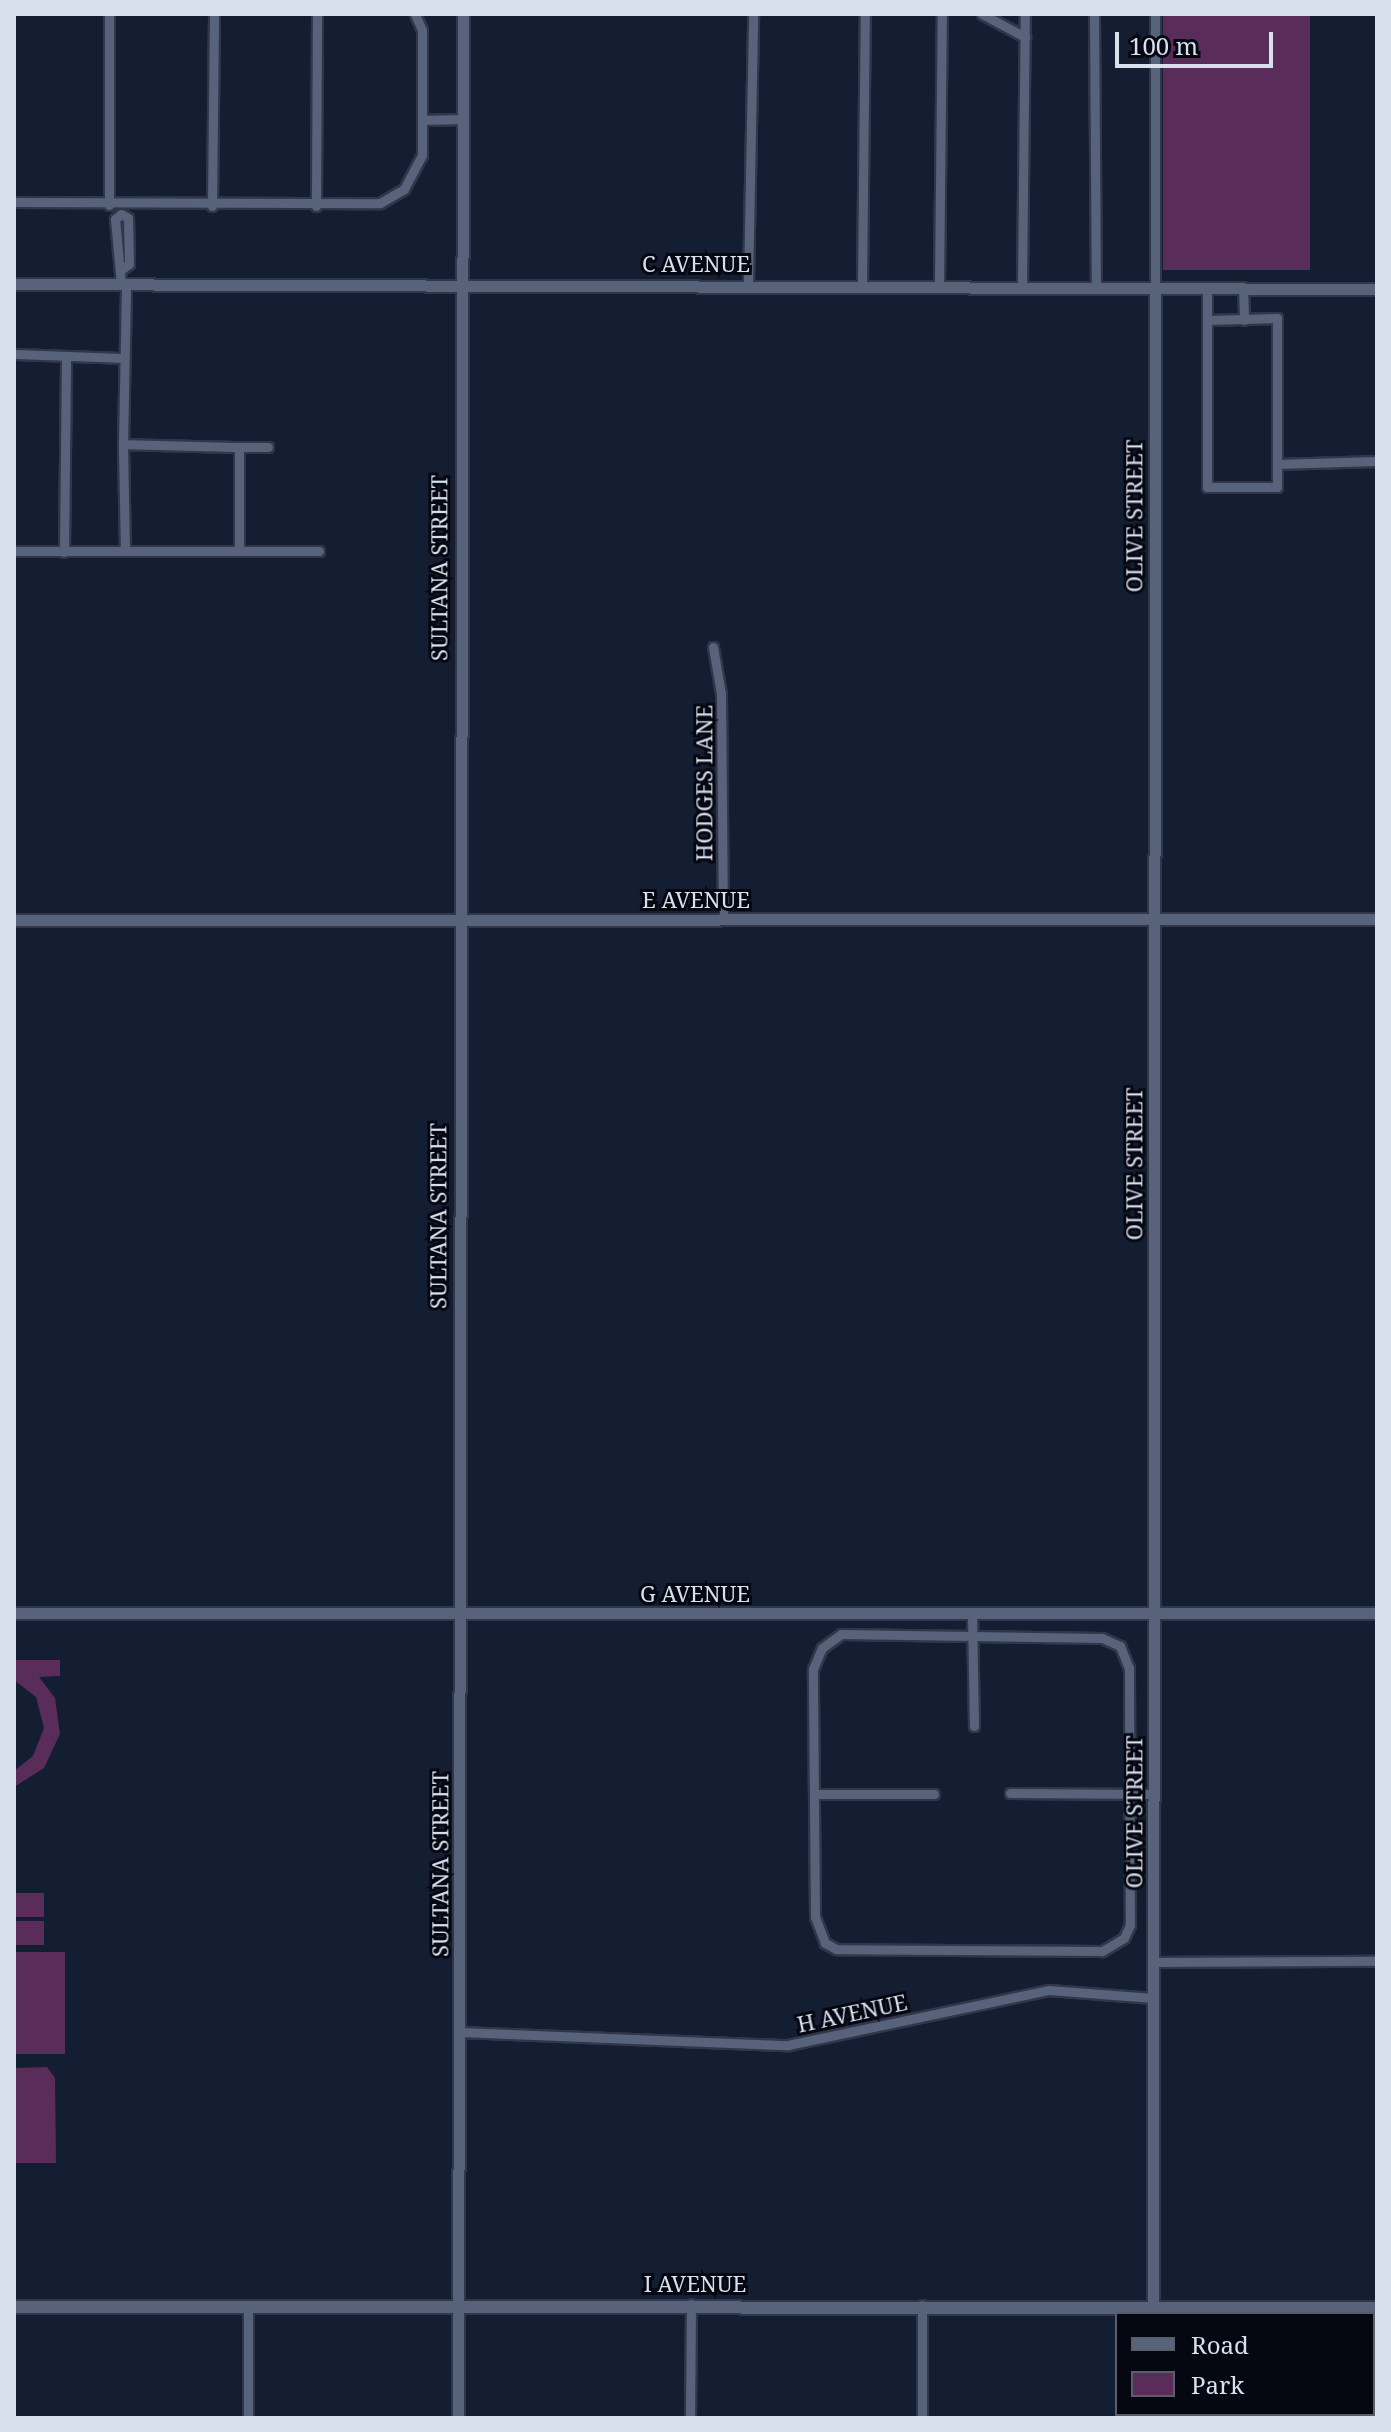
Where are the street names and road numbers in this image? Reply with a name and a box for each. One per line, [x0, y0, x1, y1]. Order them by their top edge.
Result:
street label: C AVENUE [642, 251, 750, 277]
street label: OLIVE STREET [1121, 440, 1147, 592]
street label: SULTANA STREET [426, 475, 452, 661]
street label: HODGES LANE [691, 705, 717, 861]
street label: E AVENUE [642, 887, 750, 913]
street label: OLIVE STREET [1121, 1088, 1147, 1240]
street label: SULTANA STREET [425, 1123, 451, 1309]
street label: G AVENUE [640, 1581, 750, 1607]
street label: OLIVE STREET [1121, 1736, 1147, 1888]
street label: SULTANA STREET [427, 1771, 453, 1957]
street label: H AVENUE [795, 1988, 909, 2038]
street label: I AVENUE [644, 2271, 746, 2297]

